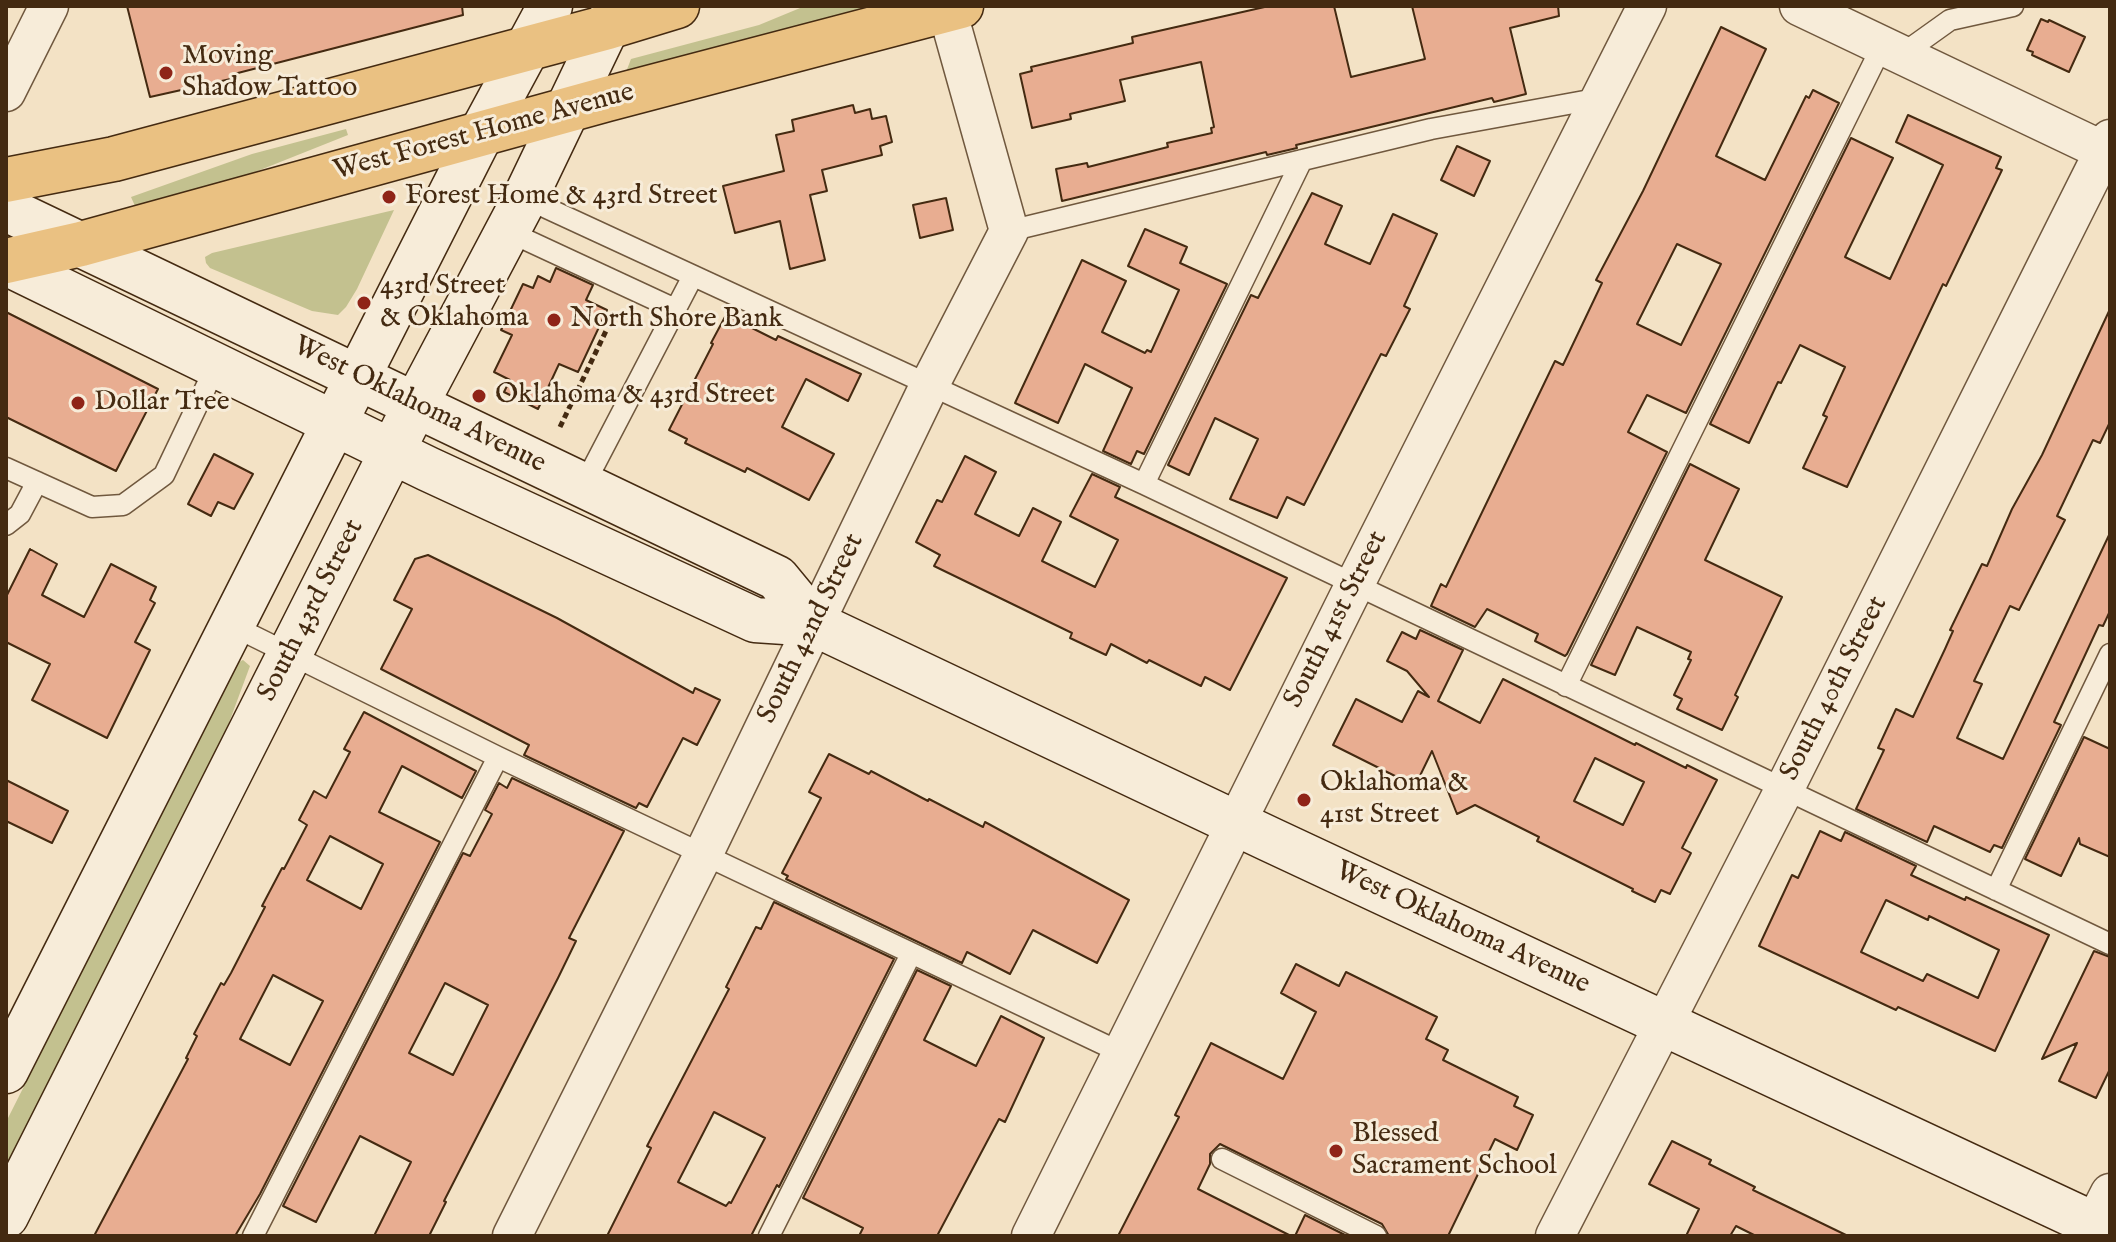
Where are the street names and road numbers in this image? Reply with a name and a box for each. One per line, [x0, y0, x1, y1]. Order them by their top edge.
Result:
street label: West Forest Home Avenue [330, 77, 638, 189]
street label: West Oklahoma Avenue [287, 330, 551, 482]
street label: South 43rd Street [252, 514, 372, 708]
street label: South 41st Street [1278, 526, 1396, 714]
street label: South 42nd Street [752, 529, 872, 729]
street label: South 40th Street [1774, 591, 1896, 787]
street label: West Oklahoma Avenue [1329, 855, 1595, 1003]

